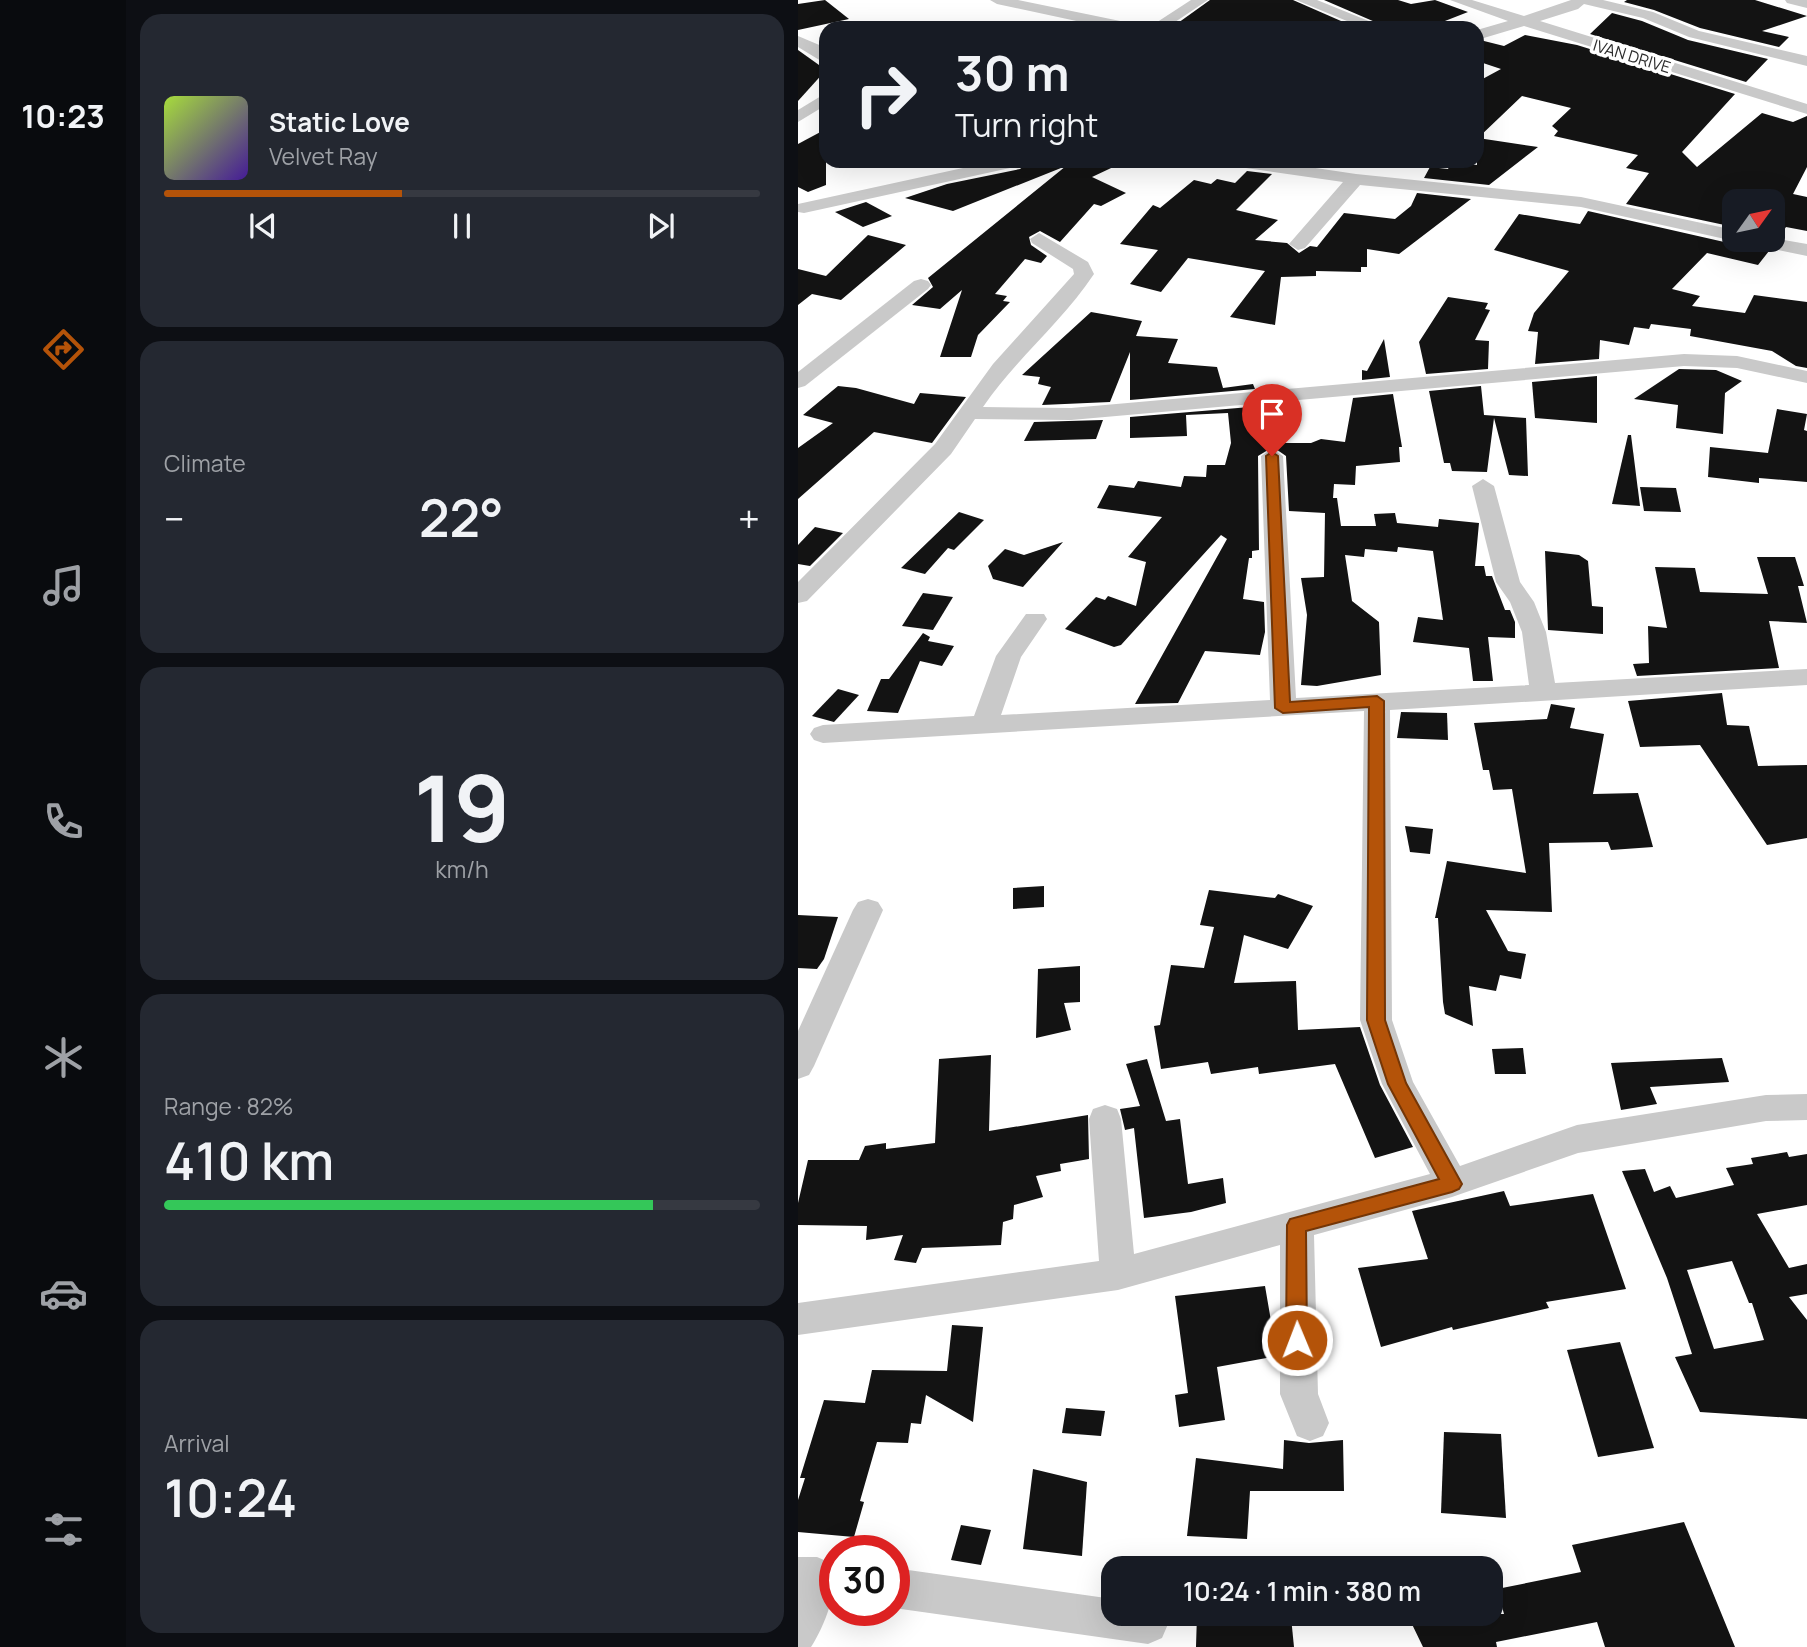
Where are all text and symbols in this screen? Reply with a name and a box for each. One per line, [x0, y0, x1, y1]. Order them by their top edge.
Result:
street label: IVAN DRIVE [1591, 34, 1673, 78]
text: 30 m [955, 39, 1070, 106]
icon: right [840, 49, 931, 140]
text: 10:23 [21, 94, 105, 138]
text: Turn right [955, 103, 1098, 147]
text: Static Love [269, 104, 410, 140]
text: Velvet Ray [269, 140, 378, 172]
north arrow [1722, 189, 1785, 252]
map controls [1722, 189, 1785, 252]
icon: previous [244, 207, 282, 245]
icon: pause [443, 207, 481, 245]
icon: next [642, 207, 680, 245]
icon: directions [39, 325, 88, 374]
pin [1242, 384, 1302, 456]
icon: arrive [1253, 395, 1291, 433]
text: Climate [164, 447, 246, 479]
text: 22° [419, 482, 504, 553]
text: − [164, 492, 185, 544]
text: + [738, 492, 760, 544]
icon: music [39, 561, 88, 610]
text: 19 [414, 745, 510, 869]
icon: phone [39, 797, 88, 846]
text: km/h [435, 853, 489, 885]
icon: climate [39, 1033, 88, 1082]
text: Range · 82% [164, 1090, 294, 1122]
text: 410 km [164, 1125, 334, 1196]
icon: car [39, 1269, 88, 1318]
position arrow [1260, 1303, 1334, 1377]
text: Arrival [164, 1427, 230, 1459]
text: 10:24 [164, 1462, 297, 1533]
icon: filters [39, 1505, 88, 1554]
speed limit sign: 30 [819, 1535, 910, 1626]
text: 10:24 · 1 min · 380 m [1183, 1573, 1421, 1609]

